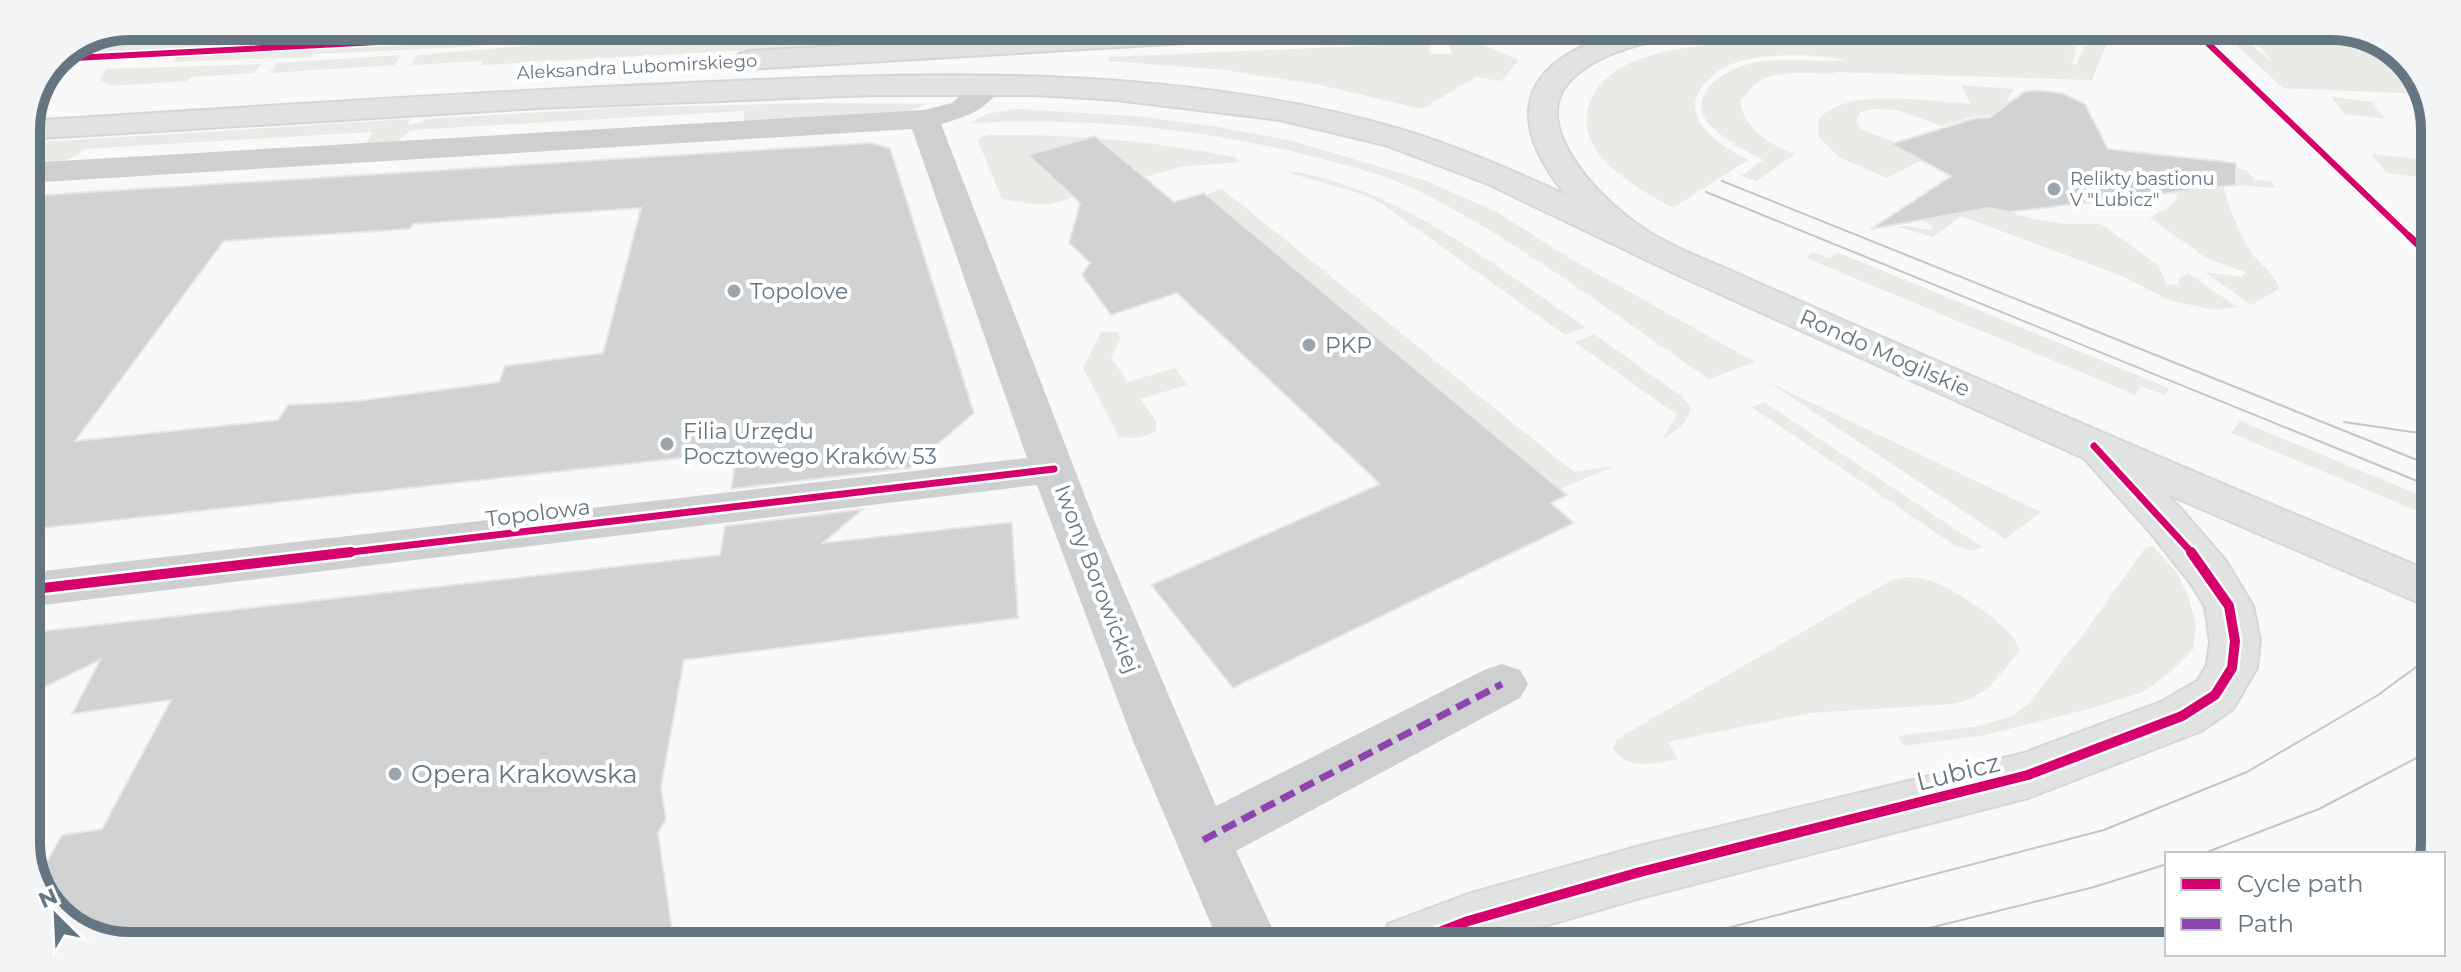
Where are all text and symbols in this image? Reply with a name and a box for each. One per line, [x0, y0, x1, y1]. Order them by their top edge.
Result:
street label: Aleksandra Lubomirskiego [516, 50, 758, 84]
place label: Relikty bastionu V "Lubicz" [2070, 168, 2215, 211]
marker: Relikty bastionu V "Lubicz" [2045, 180, 2063, 198]
place label: Topolove [750, 278, 848, 305]
marker: Topolove [725, 282, 743, 300]
street label: Rondo Mogilskie [1796, 303, 1974, 403]
place label: PKP [1325, 332, 1372, 359]
marker: PKP [1300, 336, 1318, 354]
place label: Filia Urzędu Pocztowego Kraków 53 [683, 418, 937, 470]
marker: Filia Urzędu Pocztowego Kraków 53 [658, 435, 676, 453]
street label: Iwony Borowickiej [1049, 481, 1145, 677]
street label: Topolowa [484, 493, 592, 533]
street label: Lubicz [1913, 746, 2003, 798]
place label: Opera Krakowska [411, 758, 638, 790]
marker: Opera Krakowska [386, 765, 404, 783]
legend [2165, 852, 2445, 956]
text: Cycle path [2237, 869, 2364, 898]
north arrow [16, 876, 96, 956]
text: N [34, 882, 62, 914]
text: Path [2237, 909, 2294, 938]

